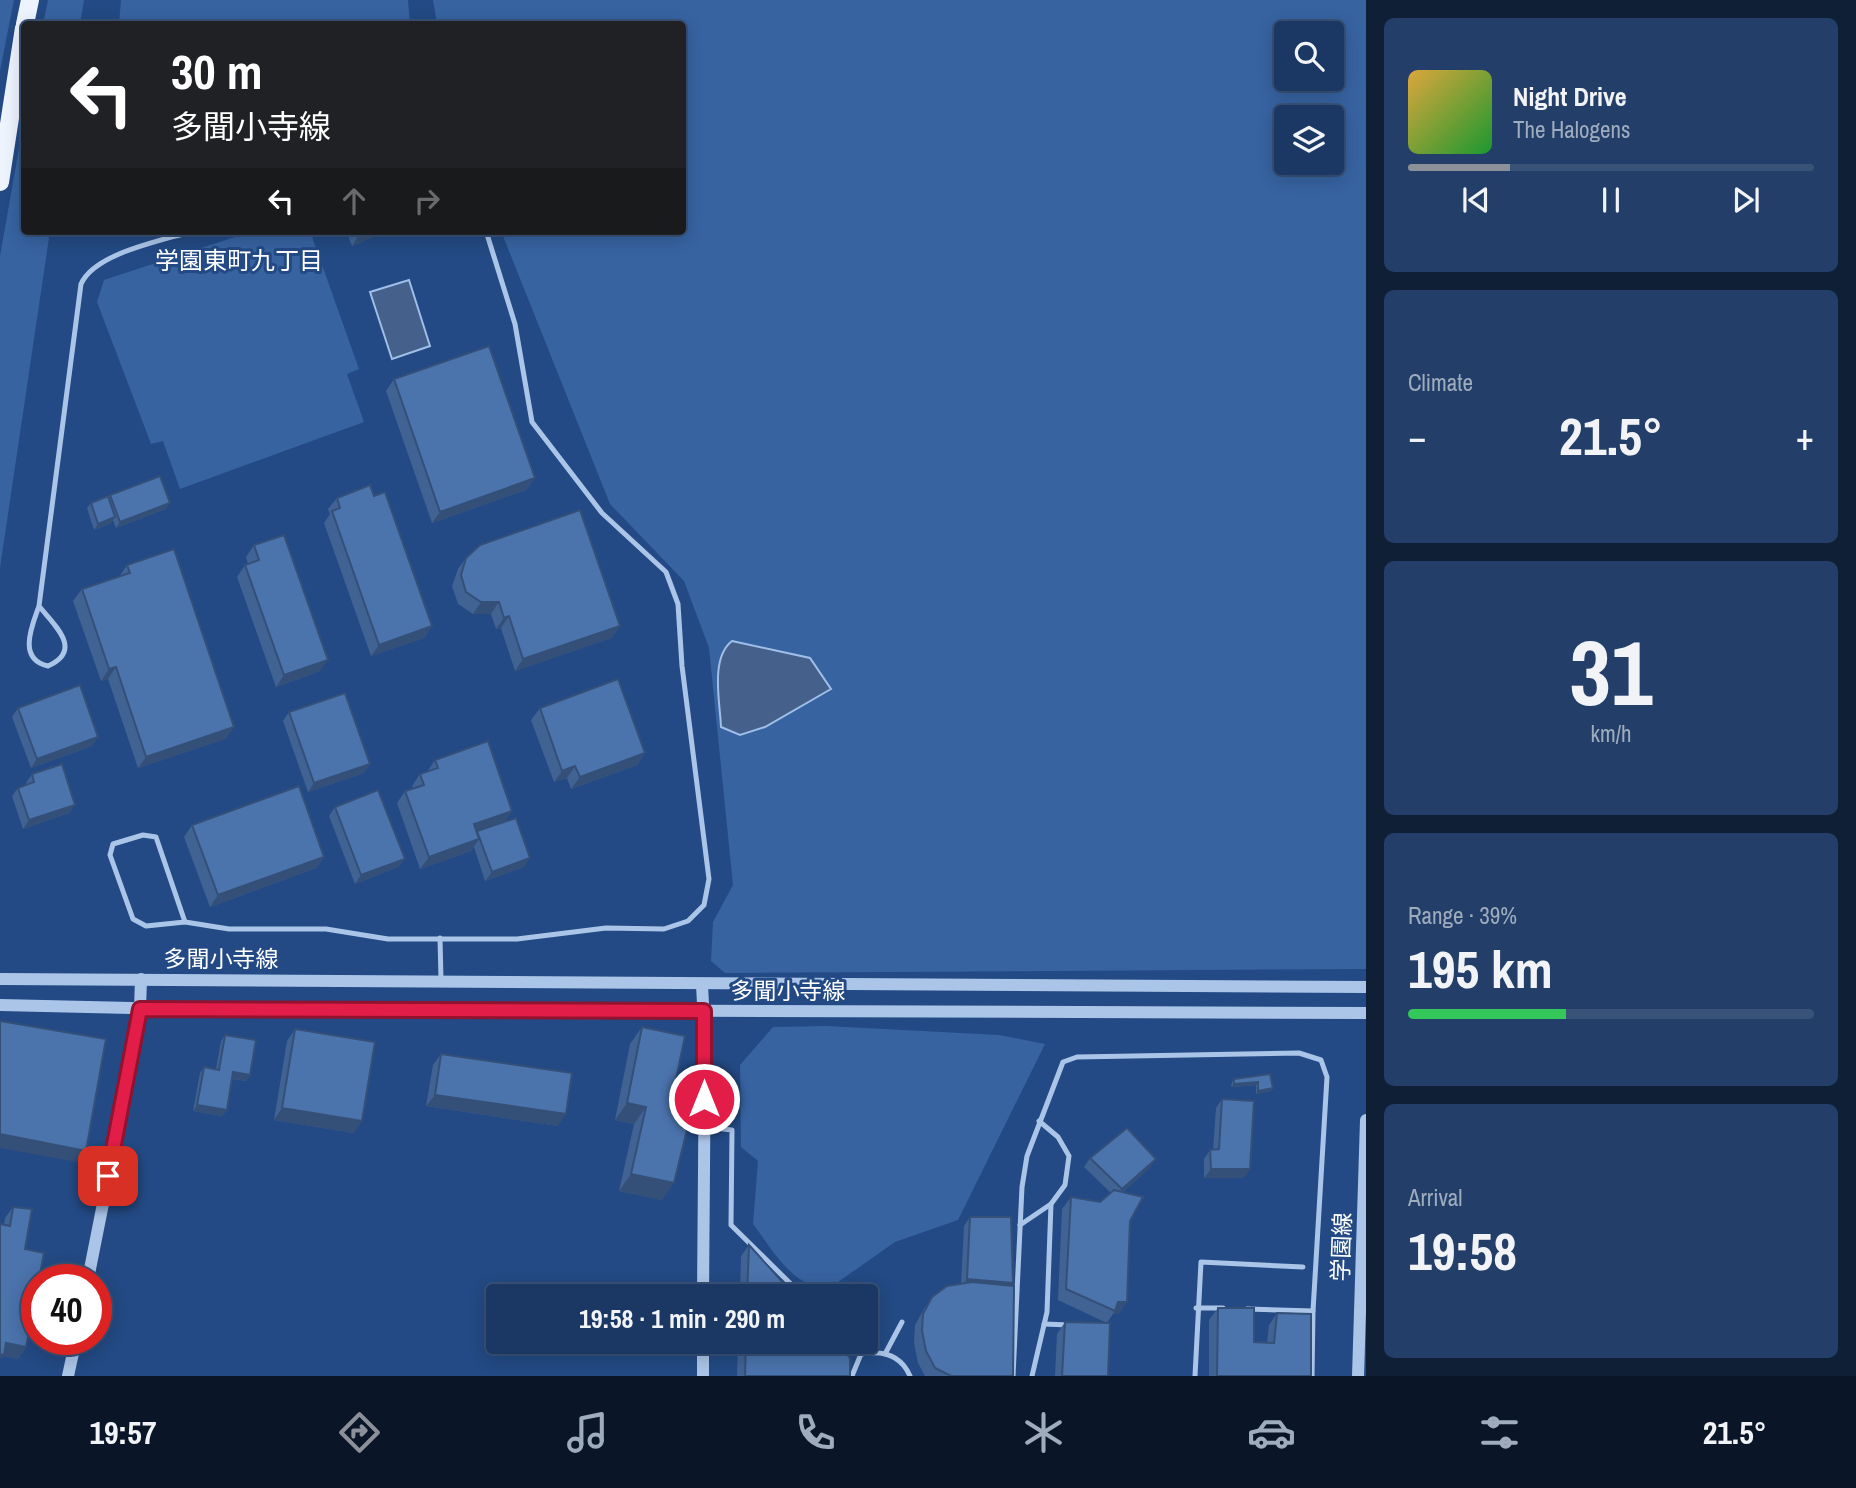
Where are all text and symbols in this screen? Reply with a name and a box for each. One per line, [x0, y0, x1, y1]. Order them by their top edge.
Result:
map controls [1274, 21, 1344, 175]
button: search [1274, 21, 1344, 91]
text: 30 m [171, 38, 263, 104]
icon: left [56, 49, 147, 140]
text: Night Drive [1513, 79, 1627, 114]
text: 多聞小寺線 [171, 105, 331, 148]
button: layers [1274, 105, 1344, 175]
text: The Halogens [1513, 114, 1630, 145]
icon: previous [1457, 181, 1495, 219]
icon: pause [1592, 181, 1630, 219]
icon: next [1727, 181, 1765, 219]
icon: left [262, 182, 300, 220]
icon: ahead [335, 182, 373, 220]
icon: right [408, 182, 446, 220]
district label: 学園東町九丁目 [155, 244, 323, 276]
text: Climate [1408, 367, 1473, 398]
text: 21.5° [1559, 401, 1663, 471]
text: − [1408, 411, 1426, 462]
text: + [1796, 411, 1814, 462]
text: 31 [1570, 611, 1653, 733]
text: km/h [1591, 718, 1631, 749]
text: Range · 39% [1408, 900, 1517, 931]
text: 195 km [1408, 934, 1553, 1004]
street label: 多聞小寺線 [164, 943, 279, 974]
street label: 多聞小寺線 [731, 975, 846, 1006]
position arrow [667, 1062, 741, 1136]
pin [78, 1146, 138, 1206]
icon: arrive [89, 1157, 127, 1195]
text: Arrival [1408, 1182, 1463, 1213]
street label: 学園線 [1324, 1212, 1358, 1282]
text: 19:58 [1408, 1216, 1517, 1286]
speed limit sign: 40 [21, 1264, 112, 1355]
text: 19:58 · 1 min · 290 m [579, 1301, 785, 1336]
icon: directions [335, 1408, 384, 1457]
icon: music [563, 1408, 612, 1457]
icon: phone [791, 1408, 840, 1457]
icon: climate [1019, 1408, 1068, 1457]
icon: car [1247, 1408, 1296, 1457]
icon: filters [1475, 1408, 1524, 1457]
text: 19:57 [89, 1411, 157, 1454]
text: 21.5° [1703, 1411, 1767, 1454]

